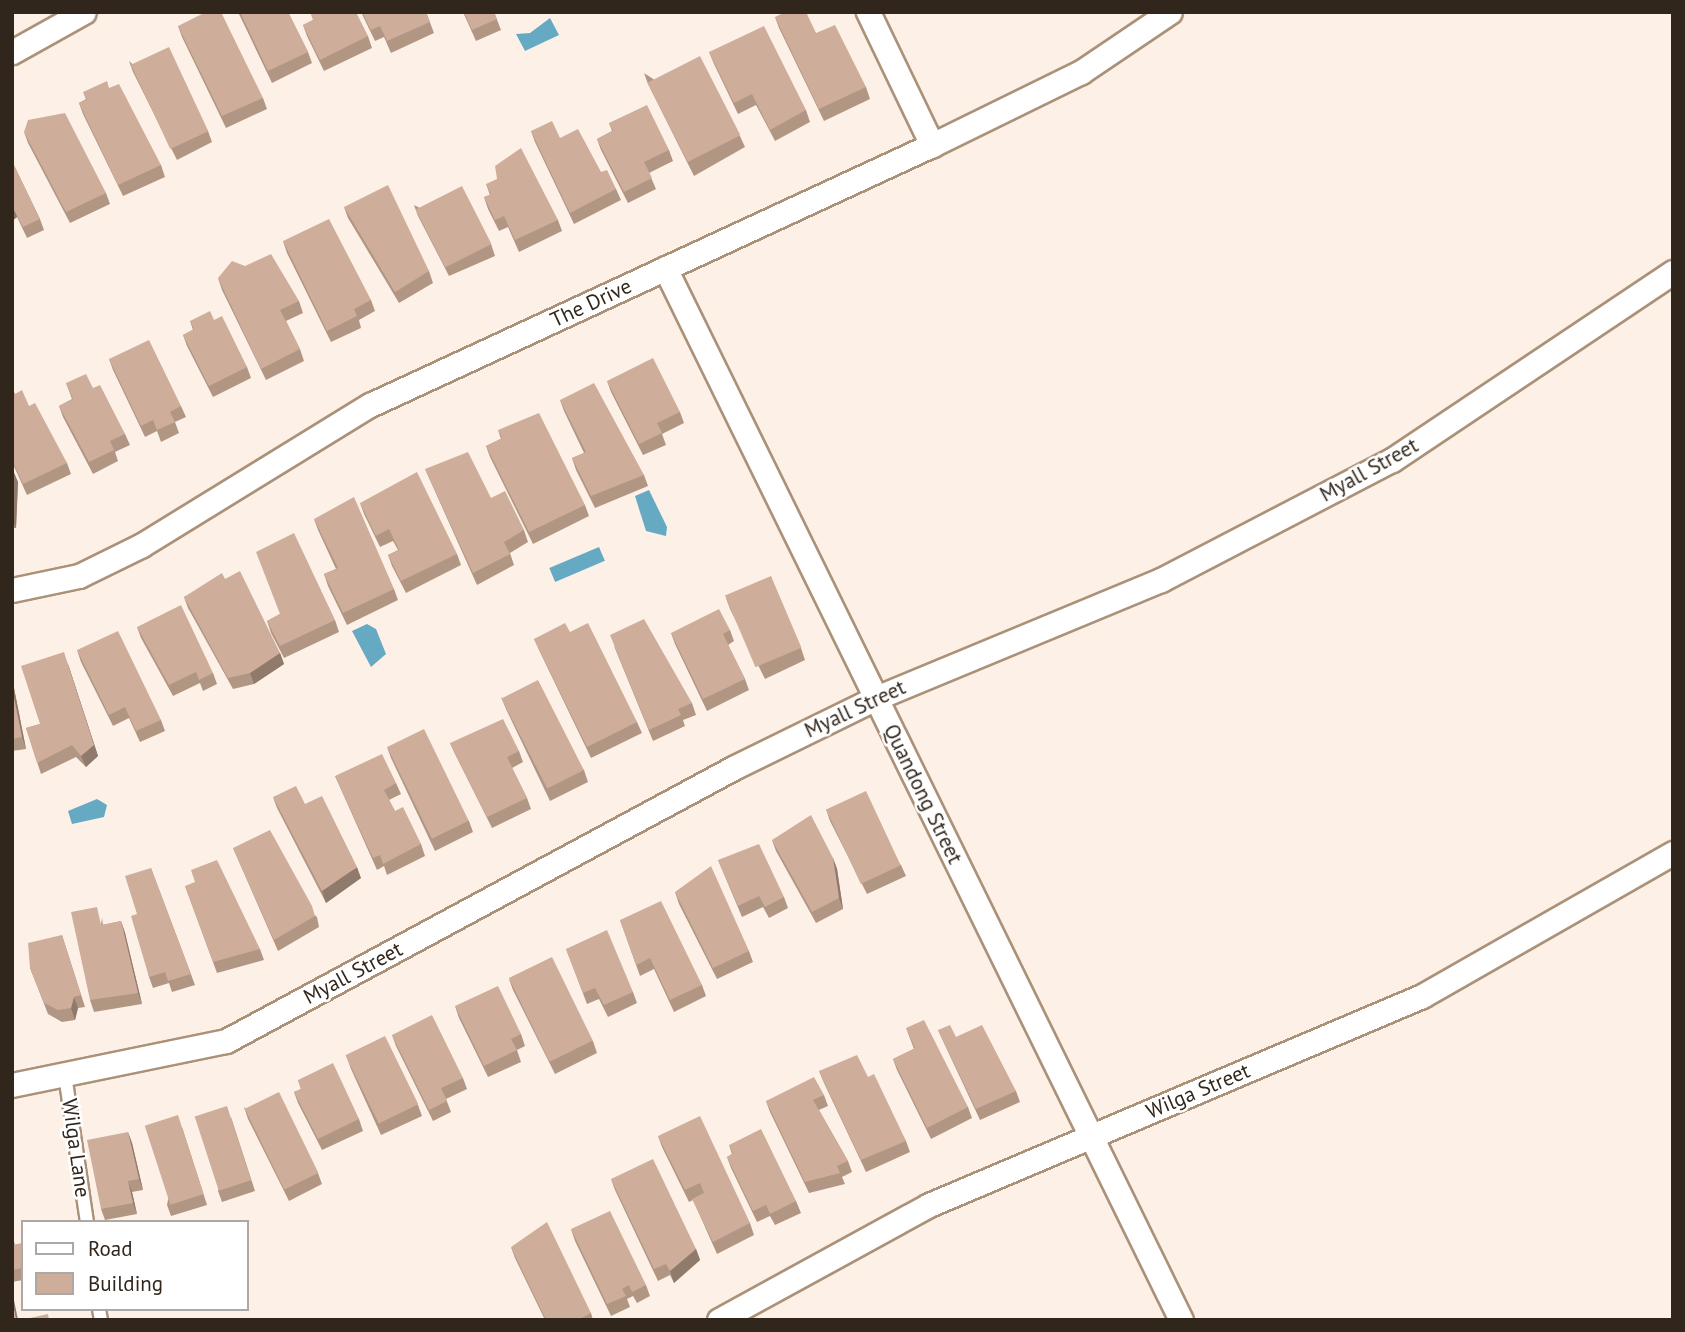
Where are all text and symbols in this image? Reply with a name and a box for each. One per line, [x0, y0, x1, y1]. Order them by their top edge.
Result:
street label: The Drive [546, 273, 636, 333]
street label: Myall Street [1316, 433, 1422, 507]
street label: Myall Street [801, 675, 909, 743]
street label: Quandong Street [878, 720, 968, 868]
street label: Myall Street [299, 936, 407, 1010]
street label: Wilga Street [1142, 1058, 1254, 1124]
street label: Wilga Lane [57, 1097, 95, 1199]
legend [21, 1220, 248, 1311]
text: Road [88, 1235, 132, 1262]
text: Building [88, 1270, 163, 1297]

